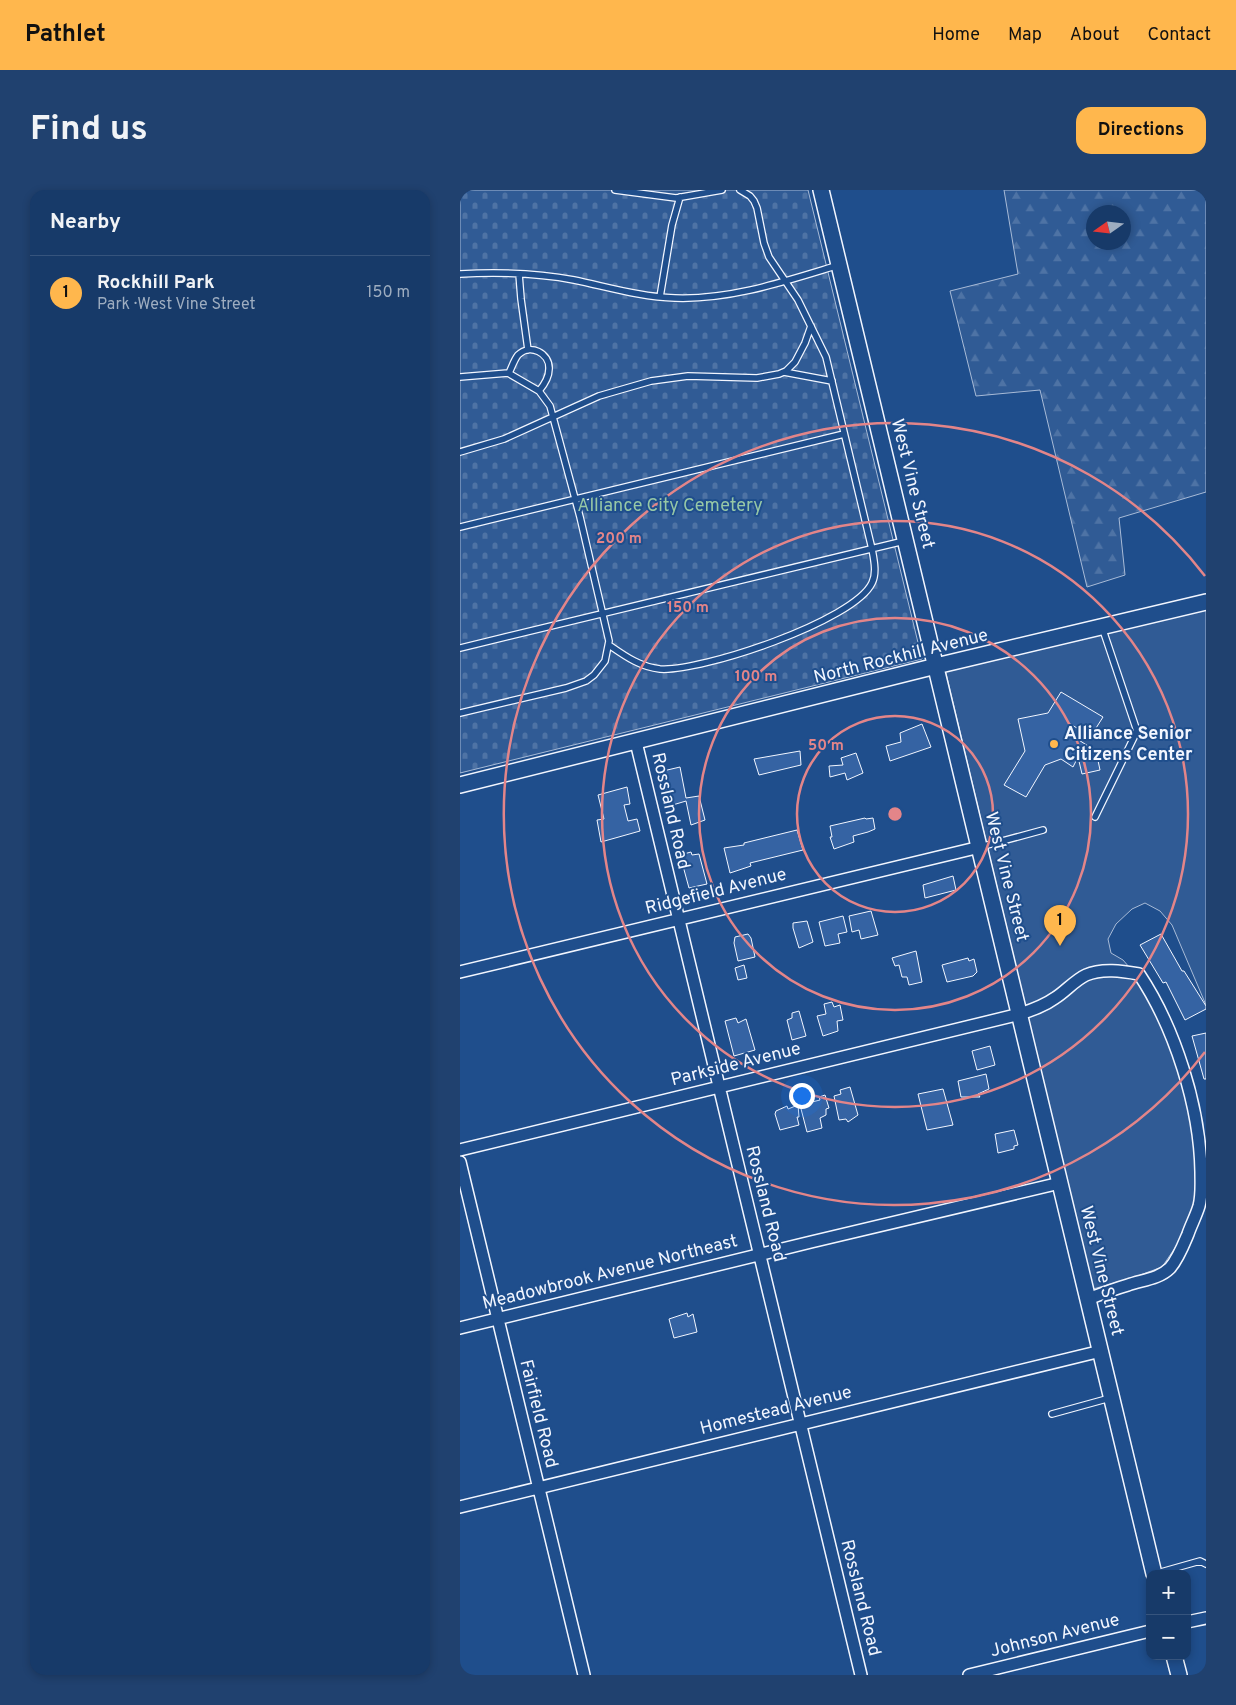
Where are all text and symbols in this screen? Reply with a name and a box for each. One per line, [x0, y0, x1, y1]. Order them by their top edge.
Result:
text: Pathlet [25, 20, 106, 50]
text: Home [932, 24, 980, 47]
text: Map [1008, 24, 1042, 47]
text: About [1070, 24, 1119, 47]
text: Contact [1147, 24, 1211, 47]
button: Directions [1076, 107, 1206, 154]
text: Find us [30, 108, 148, 152]
north arrow [1086, 205, 1131, 250]
text: Nearby [50, 209, 121, 236]
text: Rockhill Park [97, 271, 215, 295]
text: 1 [63, 283, 69, 303]
text: 150 m [367, 283, 410, 303]
text: Park · West Vine Street [97, 295, 255, 315]
street label: West Vine Street [885, 417, 939, 551]
park label: Alliance City Cemetery [577, 495, 763, 518]
text: 200 m [596, 530, 642, 549]
text: 150 m [667, 599, 709, 618]
street label: North Rockhill Avenue [811, 624, 991, 690]
text: 100 m [735, 668, 777, 687]
place label: Alliance Senior Citizens Center [1064, 723, 1193, 767]
text: 50 m [808, 737, 844, 756]
marker: Alliance Senior Citizens Center [1048, 738, 1060, 750]
street label: Rossland Road [645, 750, 695, 872]
centre of rings [886, 805, 904, 823]
street label: West Vine Street [979, 810, 1033, 944]
street label: Ridgefield Avenue [643, 863, 789, 921]
pin: 1 [1044, 905, 1076, 946]
street label: Parkside Avenue [669, 1038, 803, 1092]
your location [789, 1083, 815, 1109]
street label: Rossland Road [739, 1143, 791, 1265]
street label: West Vine Street [1074, 1204, 1128, 1338]
street label: Meadowbrook Avenue Northeast [480, 1230, 740, 1316]
street label: Fairfield Road [513, 1357, 563, 1471]
street label: Homestead Avenue [698, 1381, 854, 1441]
street label: Rossland Road [834, 1537, 886, 1659]
map controls [1146, 1570, 1191, 1660]
button: + [1146, 1570, 1191, 1615]
street label: Johnson Avenue [988, 1609, 1122, 1663]
button: − [1146, 1615, 1191, 1660]

